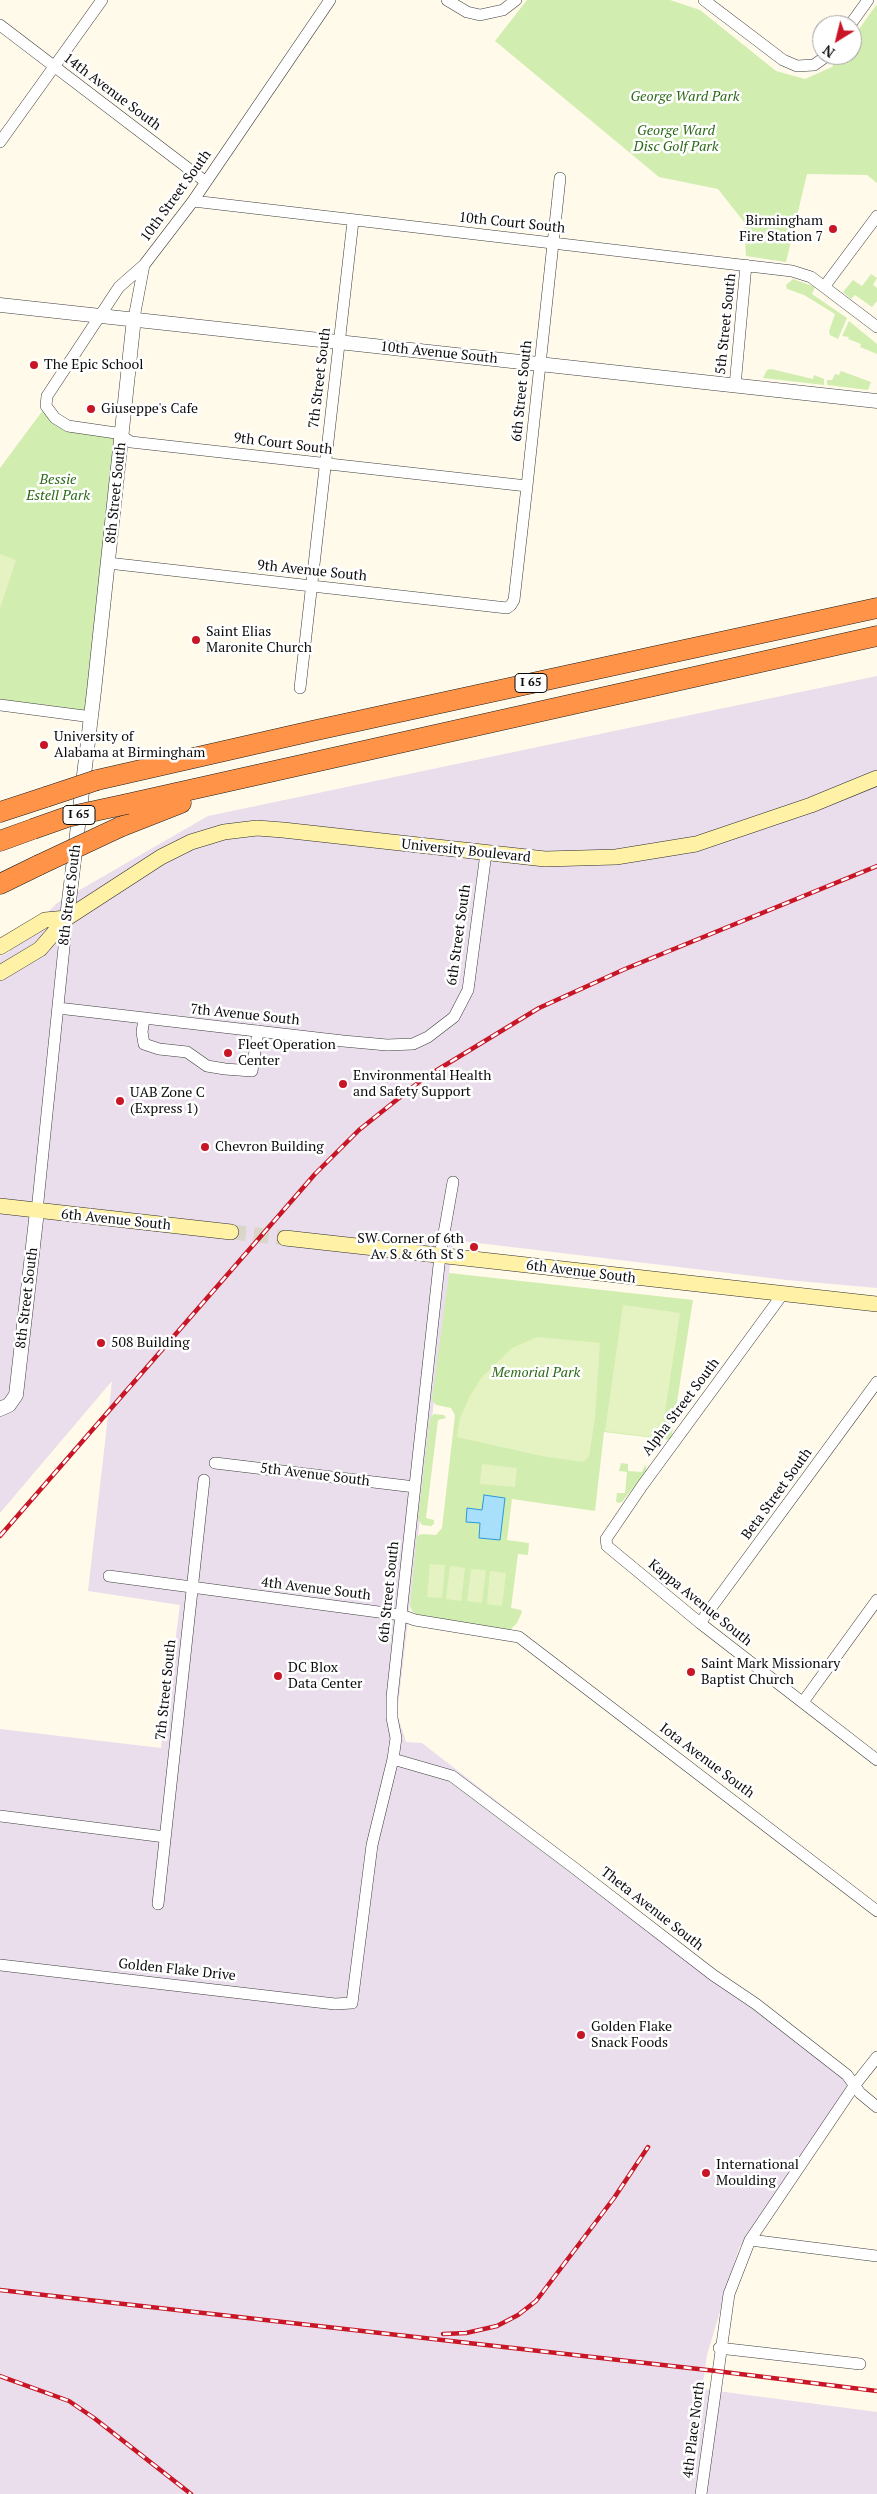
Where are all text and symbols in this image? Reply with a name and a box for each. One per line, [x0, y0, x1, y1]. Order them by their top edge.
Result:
north arrow [812, 15, 862, 65]
text: N [819, 41, 838, 63]
street label: 14th Avenue South [60, 50, 164, 134]
park label: George Ward Park [631, 89, 739, 105]
park label: George Ward Disc Golf Park [634, 123, 718, 156]
street label: 10th Street South [137, 147, 215, 245]
street label: 10th Court South [458, 209, 566, 237]
place label: Birmingham Fire Station 7 [739, 213, 823, 246]
marker: Birmingham Fire Station 7 [827, 223, 839, 235]
street label: 5th Street South [712, 273, 740, 375]
street label: 7th Street South [306, 327, 334, 429]
street label: 10th Avenue South [380, 338, 498, 368]
street label: 6th Street South [508, 340, 536, 442]
place label: The Epic School [44, 357, 143, 373]
marker: The Epic School [28, 359, 40, 371]
place label: Giuseppe's Cafe [101, 401, 198, 417]
marker: Giuseppe's Cafe [85, 403, 97, 415]
street label: 9th Court South [233, 430, 333, 458]
street label: 8th Street South [102, 442, 130, 544]
park label: Bessie Estell Park [26, 472, 90, 504]
street label: 9th Avenue South [256, 557, 368, 585]
place label: Saint Elias Maronite Church [206, 624, 312, 656]
marker: Saint Elias Maronite Church [190, 634, 202, 646]
road number: I 65 [515, 674, 547, 692]
place label: University of Alabama at Birmingham [54, 729, 205, 762]
marker: University of Alabama at Birmingham [38, 739, 50, 751]
road number: I 65 [63, 806, 95, 824]
street label: University Boulevard [401, 836, 531, 866]
street label: 8th Street South [55, 843, 85, 947]
street label: 6th Street South [444, 883, 474, 987]
street label: 7th Avenue South [190, 1001, 300, 1029]
place label: Fleet Operation Center [238, 1037, 336, 1070]
marker: Fleet Operation Center [222, 1047, 234, 1059]
place label: Environmental Health and Safety Support [353, 1068, 491, 1100]
marker: Environmental Health and Safety Support [337, 1078, 349, 1090]
place label: UAB Zone C (Express 1) [130, 1085, 205, 1118]
marker: UAB Zone C (Express 1) [114, 1095, 126, 1107]
place label: Chevron Building [215, 1139, 324, 1155]
marker: Chevron Building [199, 1141, 211, 1153]
street label: 6th Avenue South [60, 1206, 172, 1234]
place label: SW Corner of 6th Av S & 6th St S [357, 1231, 464, 1264]
marker: SW Corner of 6th Av S & 6th St S [468, 1241, 480, 1253]
street label: 8th Street South [12, 1246, 42, 1350]
street label: 6th Avenue South [525, 1257, 637, 1287]
place label: 508 Building [111, 1335, 190, 1351]
marker: 508 Building [95, 1337, 107, 1349]
street label: Alpha Street South [639, 1355, 723, 1459]
park label: Memorial Park [492, 1365, 580, 1381]
street label: Beta Street South [738, 1445, 816, 1543]
street label: 5th Avenue South [259, 1460, 371, 1490]
street label: 6th Street South [375, 1541, 403, 1643]
street label: Kappa Avenue South [645, 1556, 755, 1650]
street label: 4th Avenue South [260, 1574, 372, 1604]
street label: 7th Street South [152, 1639, 180, 1741]
place label: Saint Mark Missionary Baptist Church [701, 1656, 840, 1688]
place label: DC Blox Data Center [288, 1660, 362, 1692]
marker: Saint Mark Missionary Baptist Church [685, 1666, 697, 1678]
marker: DC Blox Data Center [272, 1670, 284, 1682]
street label: Iota Avenue South [656, 1720, 758, 1802]
street label: Theta Avenue South [597, 1864, 707, 1954]
street label: Golden Flake Drive [117, 1955, 237, 1985]
place label: Golden Flake Snack Foods [591, 2019, 672, 2052]
marker: Golden Flake Snack Foods [575, 2029, 587, 2041]
place label: International Moulding [716, 2157, 799, 2190]
marker: International Moulding [700, 2167, 712, 2179]
street label: 4th Place North [680, 2381, 708, 2479]

